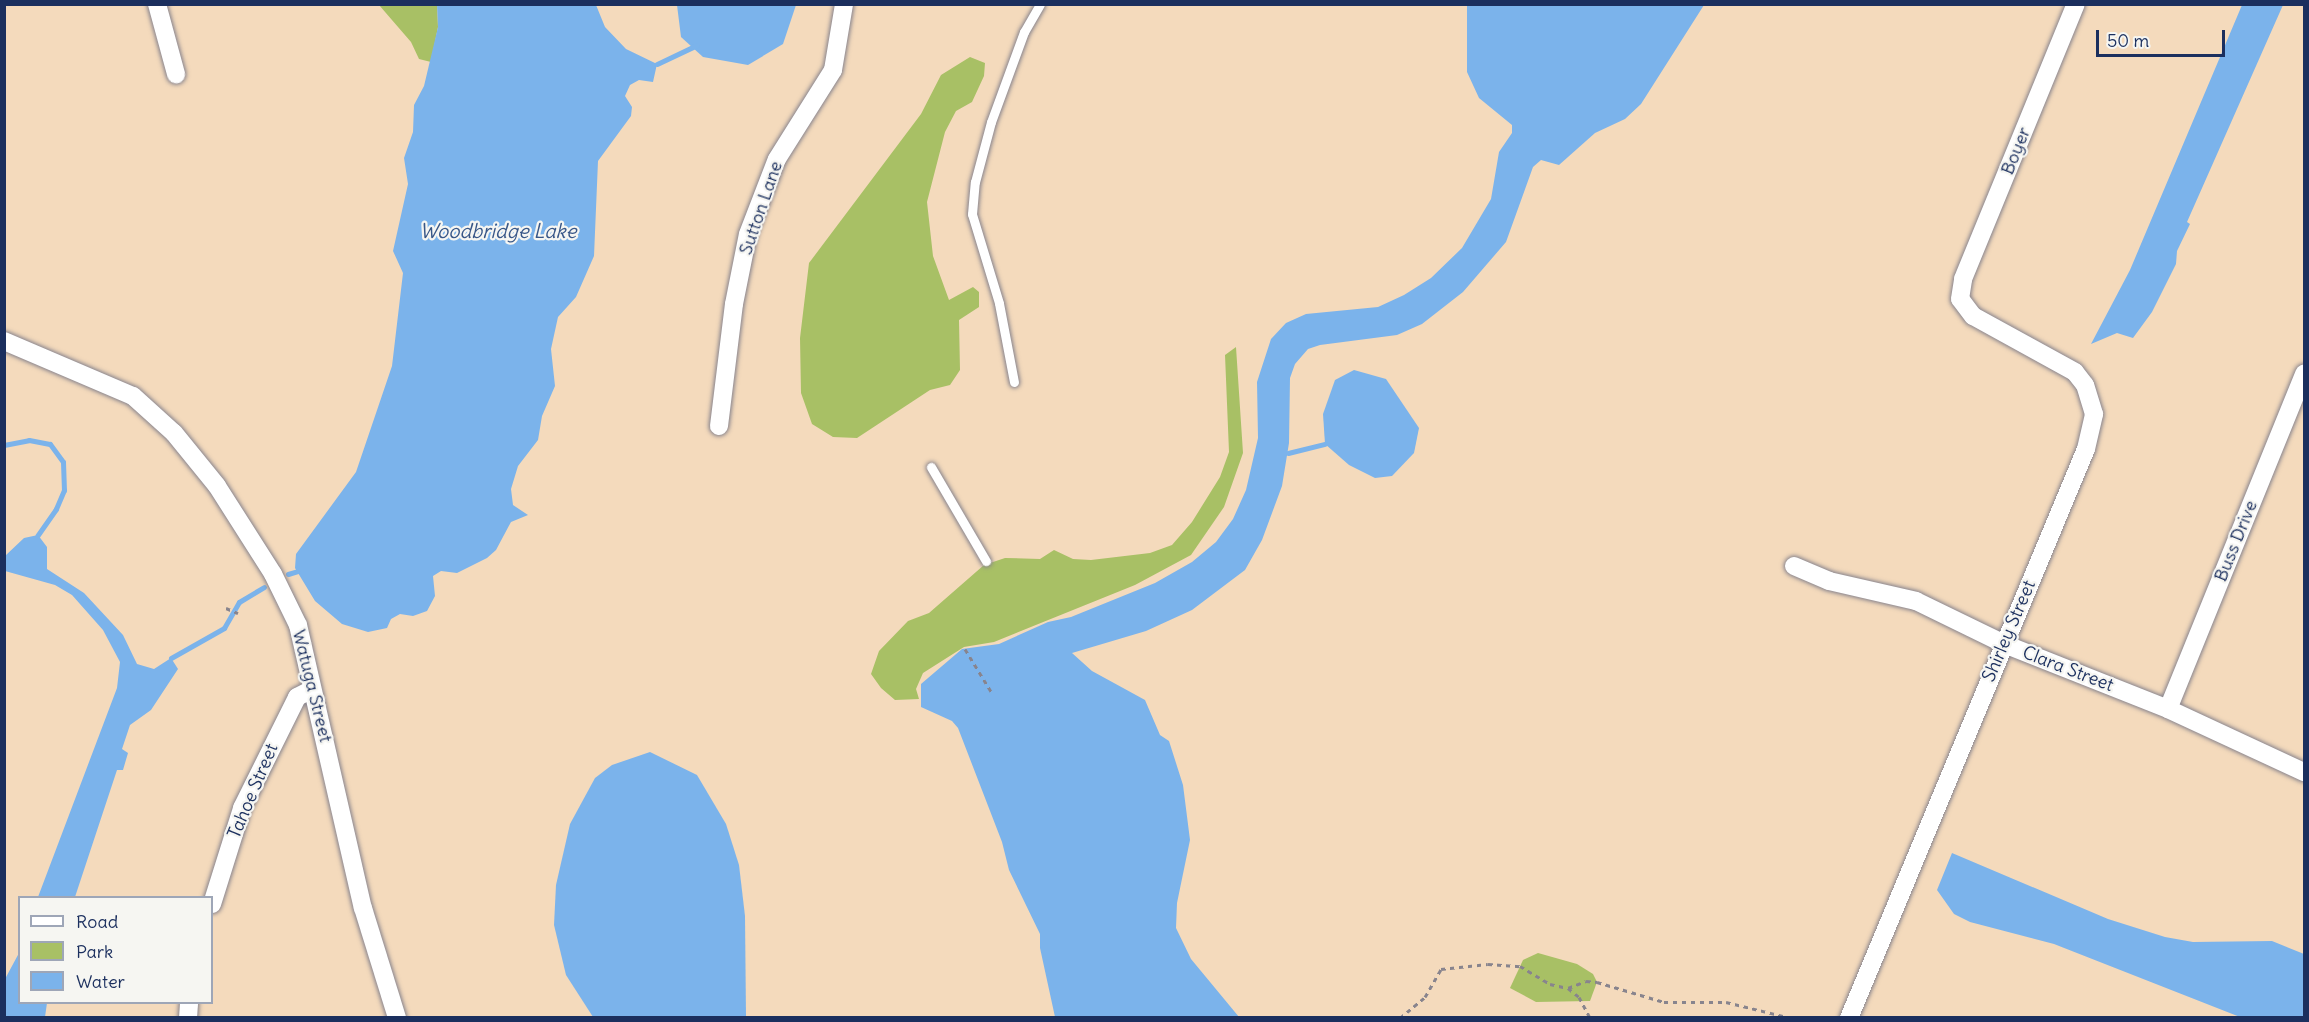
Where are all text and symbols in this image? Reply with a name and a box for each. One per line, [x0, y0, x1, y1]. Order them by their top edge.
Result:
scale bar [2099, 18, 2228, 56]
text: 50 m [2107, 29, 2149, 52]
street label: Boyer [1997, 124, 2035, 178]
street label: Sutton Lane [735, 158, 787, 258]
water label: Woodbridge Lake [420, 218, 576, 242]
street label: Buss Drive [2210, 497, 2262, 585]
street label: Shirley Street [1978, 577, 2040, 685]
street label: Watuga Street [288, 627, 336, 745]
street label: Clara Street [2019, 642, 2117, 696]
street label: Tahoe Street [223, 740, 283, 842]
legend [18, 896, 213, 1004]
text: Road [76, 910, 118, 933]
text: Park [76, 940, 113, 963]
text: Water [76, 970, 125, 993]

